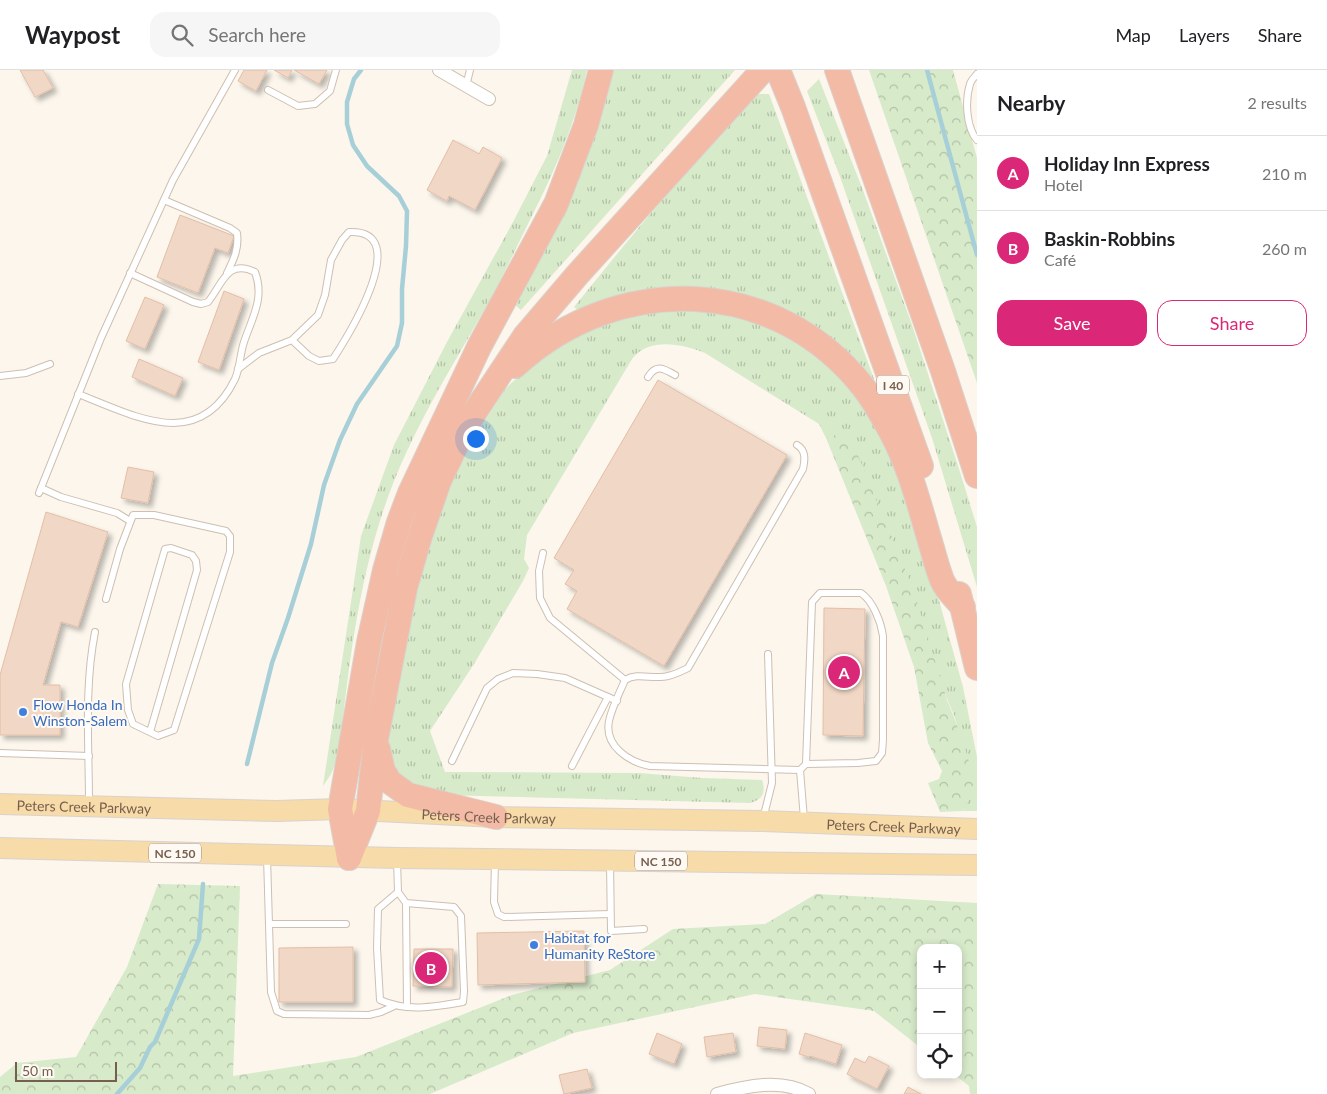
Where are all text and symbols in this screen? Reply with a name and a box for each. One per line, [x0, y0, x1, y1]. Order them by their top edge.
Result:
search box [150, 12, 500, 57]
text: Waypost [25, 20, 120, 49]
icon: search [168, 21, 196, 49]
text: Search here [208, 23, 306, 46]
text: Map [1115, 24, 1151, 46]
text: Layers [1179, 24, 1230, 46]
text: Share [1258, 24, 1302, 46]
text: Nearby [997, 90, 1065, 115]
text: 2 results [1247, 93, 1307, 112]
text: Holiday Inn Express [1044, 152, 1210, 175]
text: A [1007, 164, 1019, 183]
text: 210 m [1262, 164, 1307, 183]
text: Hotel [1044, 175, 1083, 194]
text: Baskin-Robbins [1044, 227, 1175, 250]
text: B [1008, 239, 1018, 258]
text: 260 m [1262, 239, 1307, 258]
text: Café [1044, 250, 1076, 269]
button: Save [997, 300, 1147, 346]
button: Share [1157, 300, 1307, 346]
road number: I 40 [877, 376, 909, 394]
your location [463, 426, 489, 452]
pin: A [828, 653, 860, 691]
place label: Flow Honda In Winston-Salem [33, 696, 127, 729]
marker: Flow Honda In Winston-Salem [17, 706, 29, 718]
street label: Peters Creek Parkway [17, 796, 152, 816]
street label: Peters Creek Parkway [421, 805, 557, 826]
street label: Peters Creek Parkway [826, 815, 962, 837]
road number: NC 150 [149, 844, 201, 862]
road number: NC 150 [635, 851, 687, 870]
place label: Habitat for Humanity ReStore [544, 929, 655, 962]
marker: Habitat for Humanity ReStore [528, 939, 540, 951]
map controls [917, 944, 962, 1079]
button: + [917, 944, 962, 989]
pin: B [415, 949, 447, 987]
button: − [917, 989, 962, 1034]
button: locate [917, 1034, 962, 1079]
scale bar [15, 1059, 118, 1082]
text: 50 m [22, 1062, 53, 1079]

